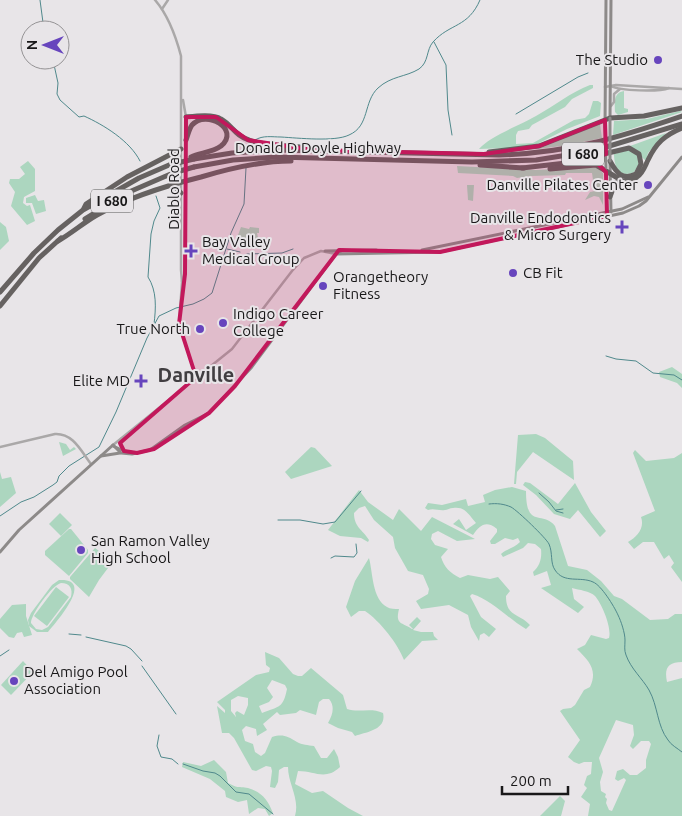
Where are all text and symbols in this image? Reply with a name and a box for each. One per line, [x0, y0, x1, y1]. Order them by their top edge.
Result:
north arrow [20, 20, 70, 70]
text: N [24, 40, 40, 50]
place label: The Studio [576, 51, 648, 68]
marker: The Studio [652, 54, 664, 66]
street label: Donald D Doyle Highway [235, 139, 401, 156]
road number: I 680 [562, 142, 604, 166]
street label: Diablo Road [165, 148, 182, 230]
place label: Danville Pilates Center [486, 176, 638, 193]
marker: Danville Pilates Center [642, 179, 654, 191]
road number: I 680 [91, 190, 133, 212]
place label: Danville Endodontics & Micro Surgery [470, 209, 611, 243]
marker: Danville Endodontics & Micro Surgery [615, 220, 629, 234]
place label: Bay Valley Medical Group [202, 233, 299, 267]
marker: Bay Valley Medical Group [184, 244, 198, 258]
place label: CB Fit [523, 264, 563, 281]
marker: CB Fit [507, 267, 519, 279]
place label: Orangetheory Fitness [333, 268, 428, 302]
marker: Orangetheory Fitness [317, 280, 329, 292]
place label: Indigo Career College [233, 305, 324, 339]
marker: Indigo Career College [217, 317, 229, 329]
place label: True North [117, 320, 190, 337]
marker: True North [194, 323, 206, 335]
district label: Danville [158, 363, 234, 386]
place label: Elite MD [73, 372, 130, 389]
marker: Elite MD [134, 374, 148, 388]
place label: San Ramon Valley High School [91, 532, 210, 566]
marker: San Ramon Valley High School [75, 544, 87, 556]
place label: Del Amigo Pool Association [24, 663, 128, 697]
marker: Del Amigo Pool Association [8, 675, 20, 687]
scale bar [502, 764, 568, 796]
text: 200 m [510, 772, 552, 789]

